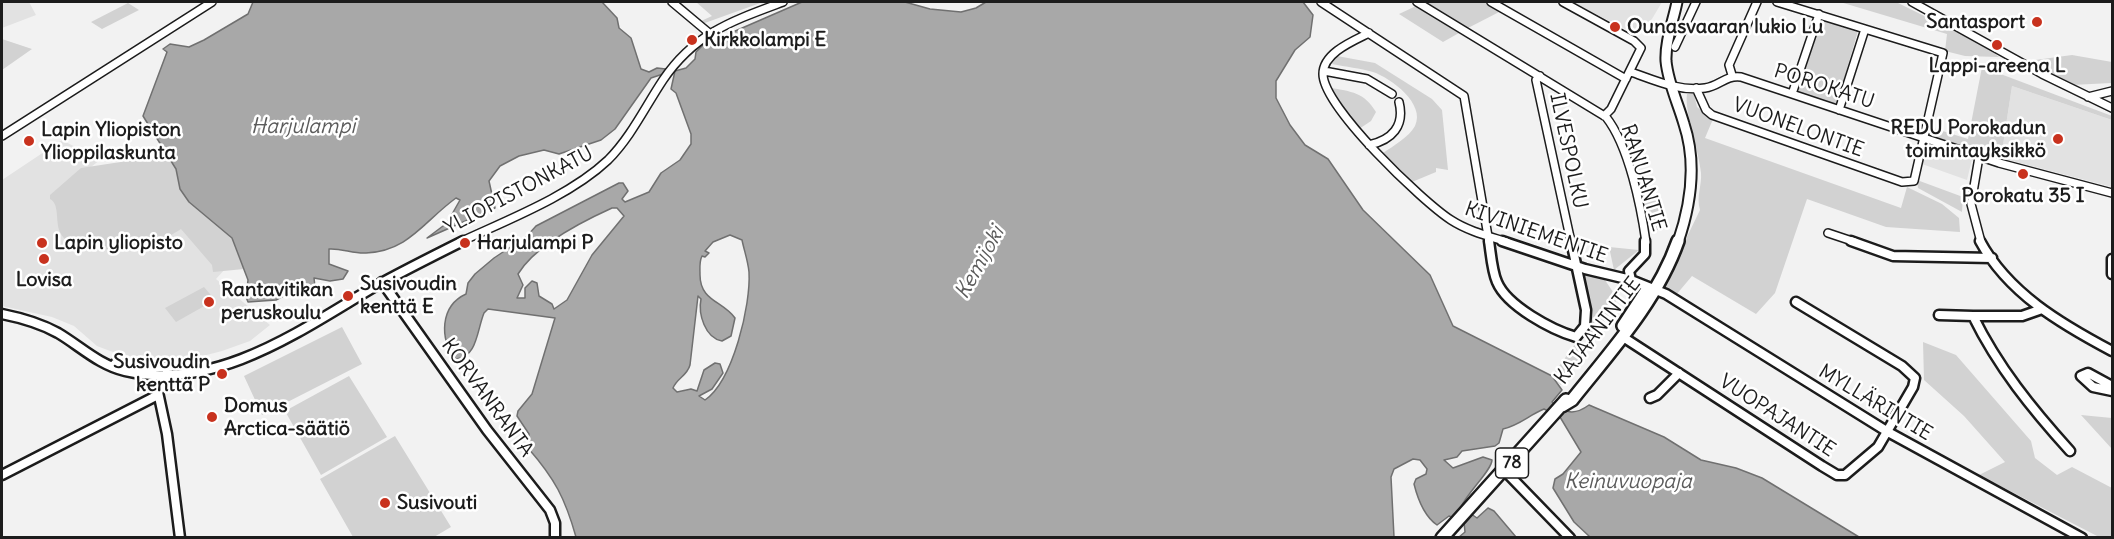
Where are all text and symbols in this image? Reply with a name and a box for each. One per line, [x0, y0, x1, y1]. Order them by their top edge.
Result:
place label: Santasport [1926, 10, 2025, 34]
place label: Ounasvaaran lukio Lu [1627, 15, 1823, 39]
marker: Santasport [2030, 15, 2044, 29]
marker: Ounasvaaran lukio Lu [1608, 20, 1622, 34]
place label: Kirkkolampi E [704, 28, 826, 52]
marker: Kirkkolampi E [685, 33, 699, 47]
marker: Lappi-areena L [1990, 38, 2004, 52]
place label: Lappi-areena L [1928, 54, 2066, 78]
street label: POROKATU [1771, 60, 1877, 114]
street label: ILVESPOLKU [1544, 91, 1592, 211]
street label: VUONELONTIE [1729, 93, 1867, 163]
water label: Harjulampi [251, 114, 355, 140]
place label: REDU Porokadun toimintayksikkö [1890, 116, 2046, 163]
place label: Lapin Yliopiston Ylioppilaskunta [41, 118, 181, 165]
street label: RANUANTIE [1615, 122, 1671, 234]
marker: REDU Porokadun toimintayksikkö [2051, 132, 2065, 146]
marker: Lapin Yliopiston Ylioppilaskunta [22, 134, 36, 148]
street label: YLIOPISTONKATU [440, 142, 598, 240]
marker: Porokatu 35 I [2016, 167, 2030, 181]
place label: Porokatu 35 I [1961, 184, 2085, 208]
street label: KIVINIEMENTIE [1461, 197, 1611, 269]
water label: Kemijoki [950, 222, 1010, 304]
place label: Lapin yliopisto [54, 231, 183, 255]
place label: Harjulampi P [477, 231, 593, 255]
marker: Lapin yliopisto [35, 236, 49, 250]
marker: Harjulampi P [458, 236, 472, 250]
marker: Lovisa [37, 252, 51, 266]
place label: Lovisa [16, 268, 72, 292]
place label: Susivoudin kenttä E [360, 272, 457, 319]
street label: KAJAANINTIE [1550, 273, 1646, 389]
place label: Rantavitikan peruskoulu [221, 278, 333, 325]
marker: Susivoudin kenttä E [341, 289, 355, 303]
marker: Rantavitikan peruskoulu [202, 295, 216, 309]
street label: KORVANRANTA [436, 334, 538, 462]
place label: Susivoudin kenttä P [113, 350, 210, 397]
street label: MYLLÄRINTIE [1814, 360, 1936, 446]
marker: Susivoudin kenttä P [215, 367, 229, 381]
street label: VUOPAJANTIE [1714, 370, 1840, 462]
place label: Domus Arctica-säätiö [224, 394, 350, 441]
marker: Domus Arctica-säätiö [205, 410, 219, 424]
road number: 78 [1496, 448, 1528, 478]
water label: Keinuvuopaja [1564, 469, 1692, 495]
place label: Susivouti [397, 491, 477, 515]
marker: Susivouti [378, 496, 392, 510]

